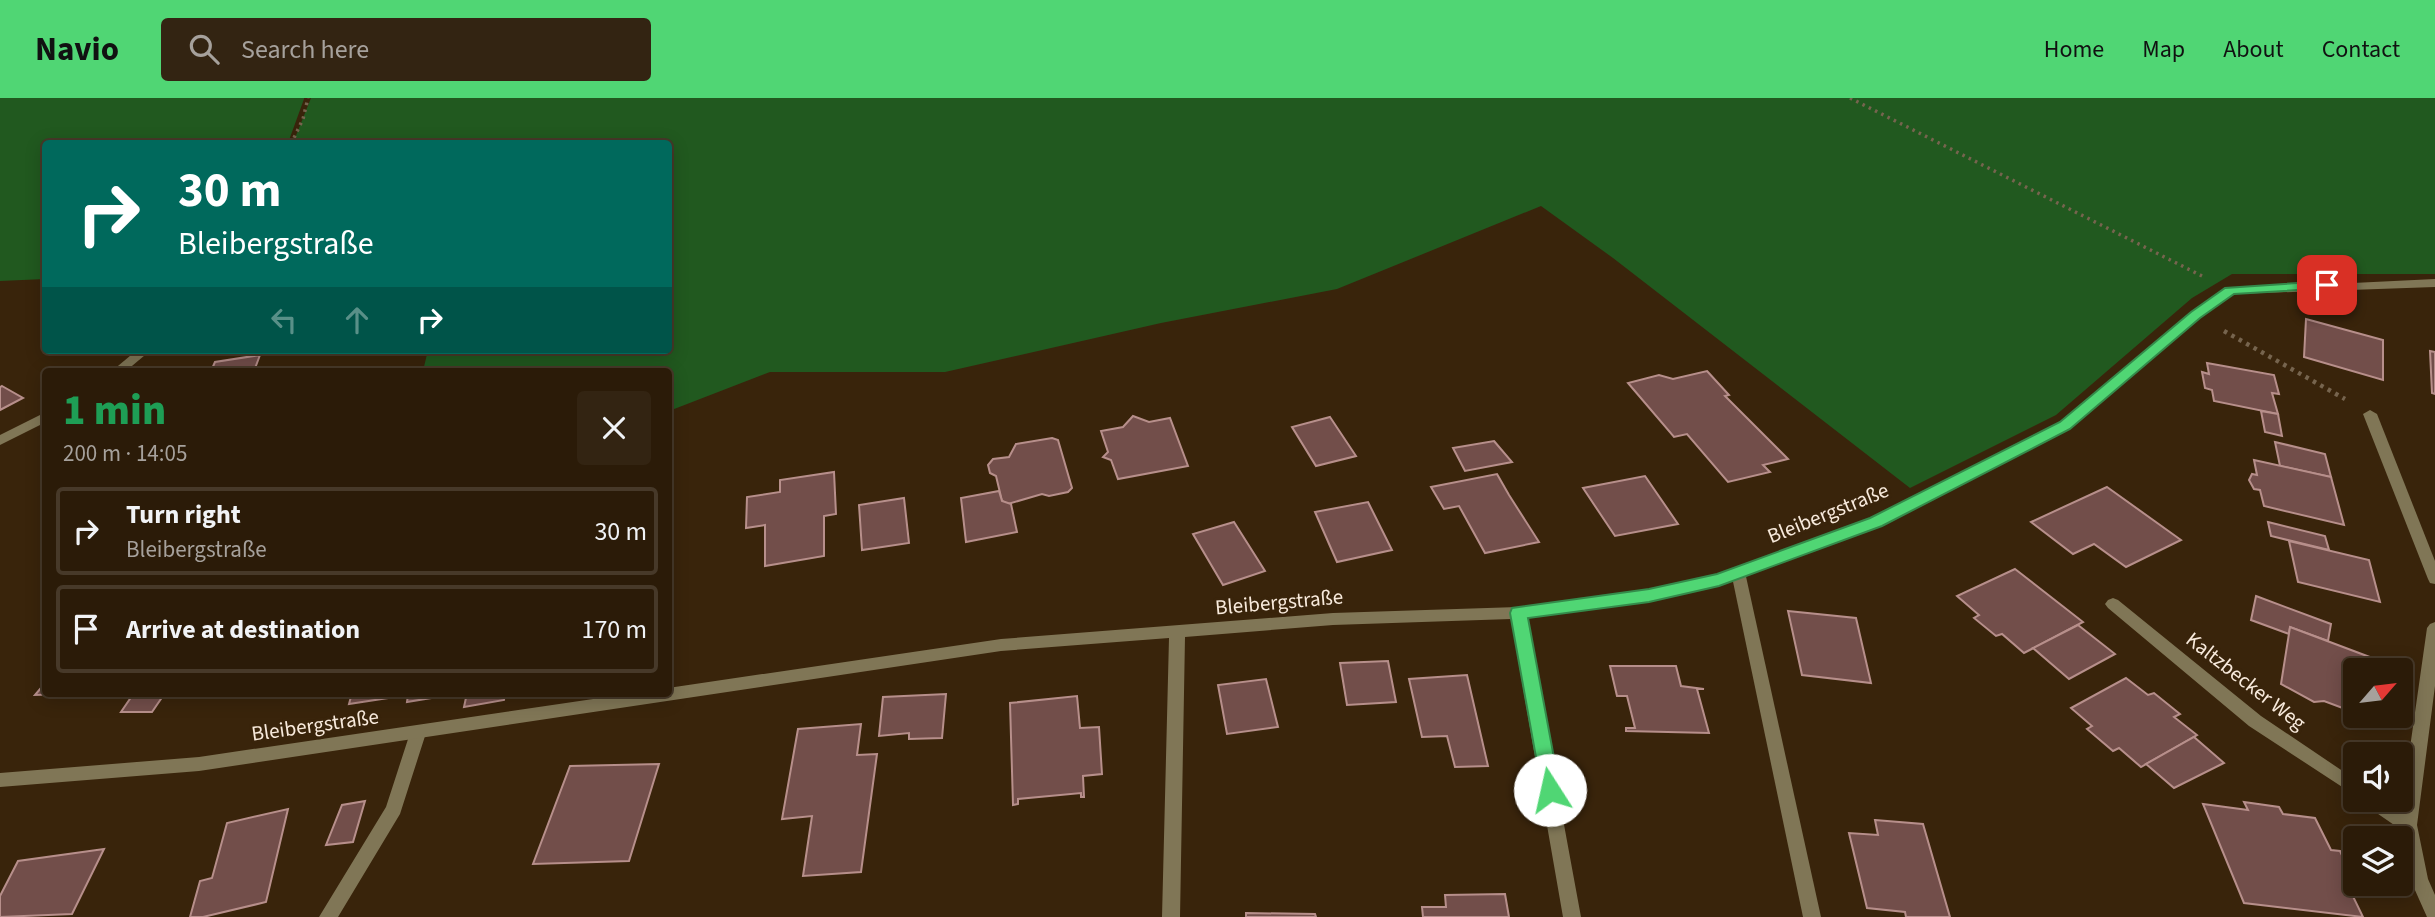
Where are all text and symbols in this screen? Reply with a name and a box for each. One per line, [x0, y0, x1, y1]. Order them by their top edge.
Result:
search box [161, 18, 651, 81]
text: Navio [35, 26, 119, 73]
icon: search [185, 30, 223, 68]
text: Search here [241, 31, 369, 68]
text: Home [2044, 32, 2104, 67]
text: Map [2142, 32, 2185, 67]
text: About [2223, 32, 2284, 67]
text: Contact [2322, 32, 2400, 67]
text: 30 m [178, 156, 282, 226]
icon: right [63, 168, 154, 259]
text: Bleibergstraße [178, 221, 374, 267]
pin [2297, 255, 2357, 315]
icon: arrive [2308, 266, 2346, 304]
icon: left [265, 301, 303, 339]
icon: ahead [338, 301, 376, 339]
icon: right [411, 301, 449, 339]
text: 1 min [63, 381, 166, 441]
button: close [577, 391, 651, 465]
text: 200 m · 14:05 [63, 437, 187, 470]
street label: Bleibergstraße [1763, 475, 1893, 551]
text: Turn right [126, 496, 241, 533]
icon: right [67, 512, 105, 550]
text: 30 m [594, 513, 647, 550]
text: Bleibergstraße [126, 533, 267, 566]
street label: Bleibergstraße [1214, 581, 1344, 623]
icon: arrive [67, 610, 105, 648]
text: Arrive at destination [126, 611, 360, 648]
text: 170 m [581, 611, 647, 648]
street label: Kaltzbecker Weg [2180, 625, 2313, 738]
north arrow [2343, 658, 2413, 728]
map controls [2343, 658, 2413, 896]
street label: Bleibergstraße [249, 701, 381, 749]
button: sound [2343, 742, 2413, 812]
position arrow [1513, 753, 1587, 827]
button: layers [2343, 826, 2413, 896]

